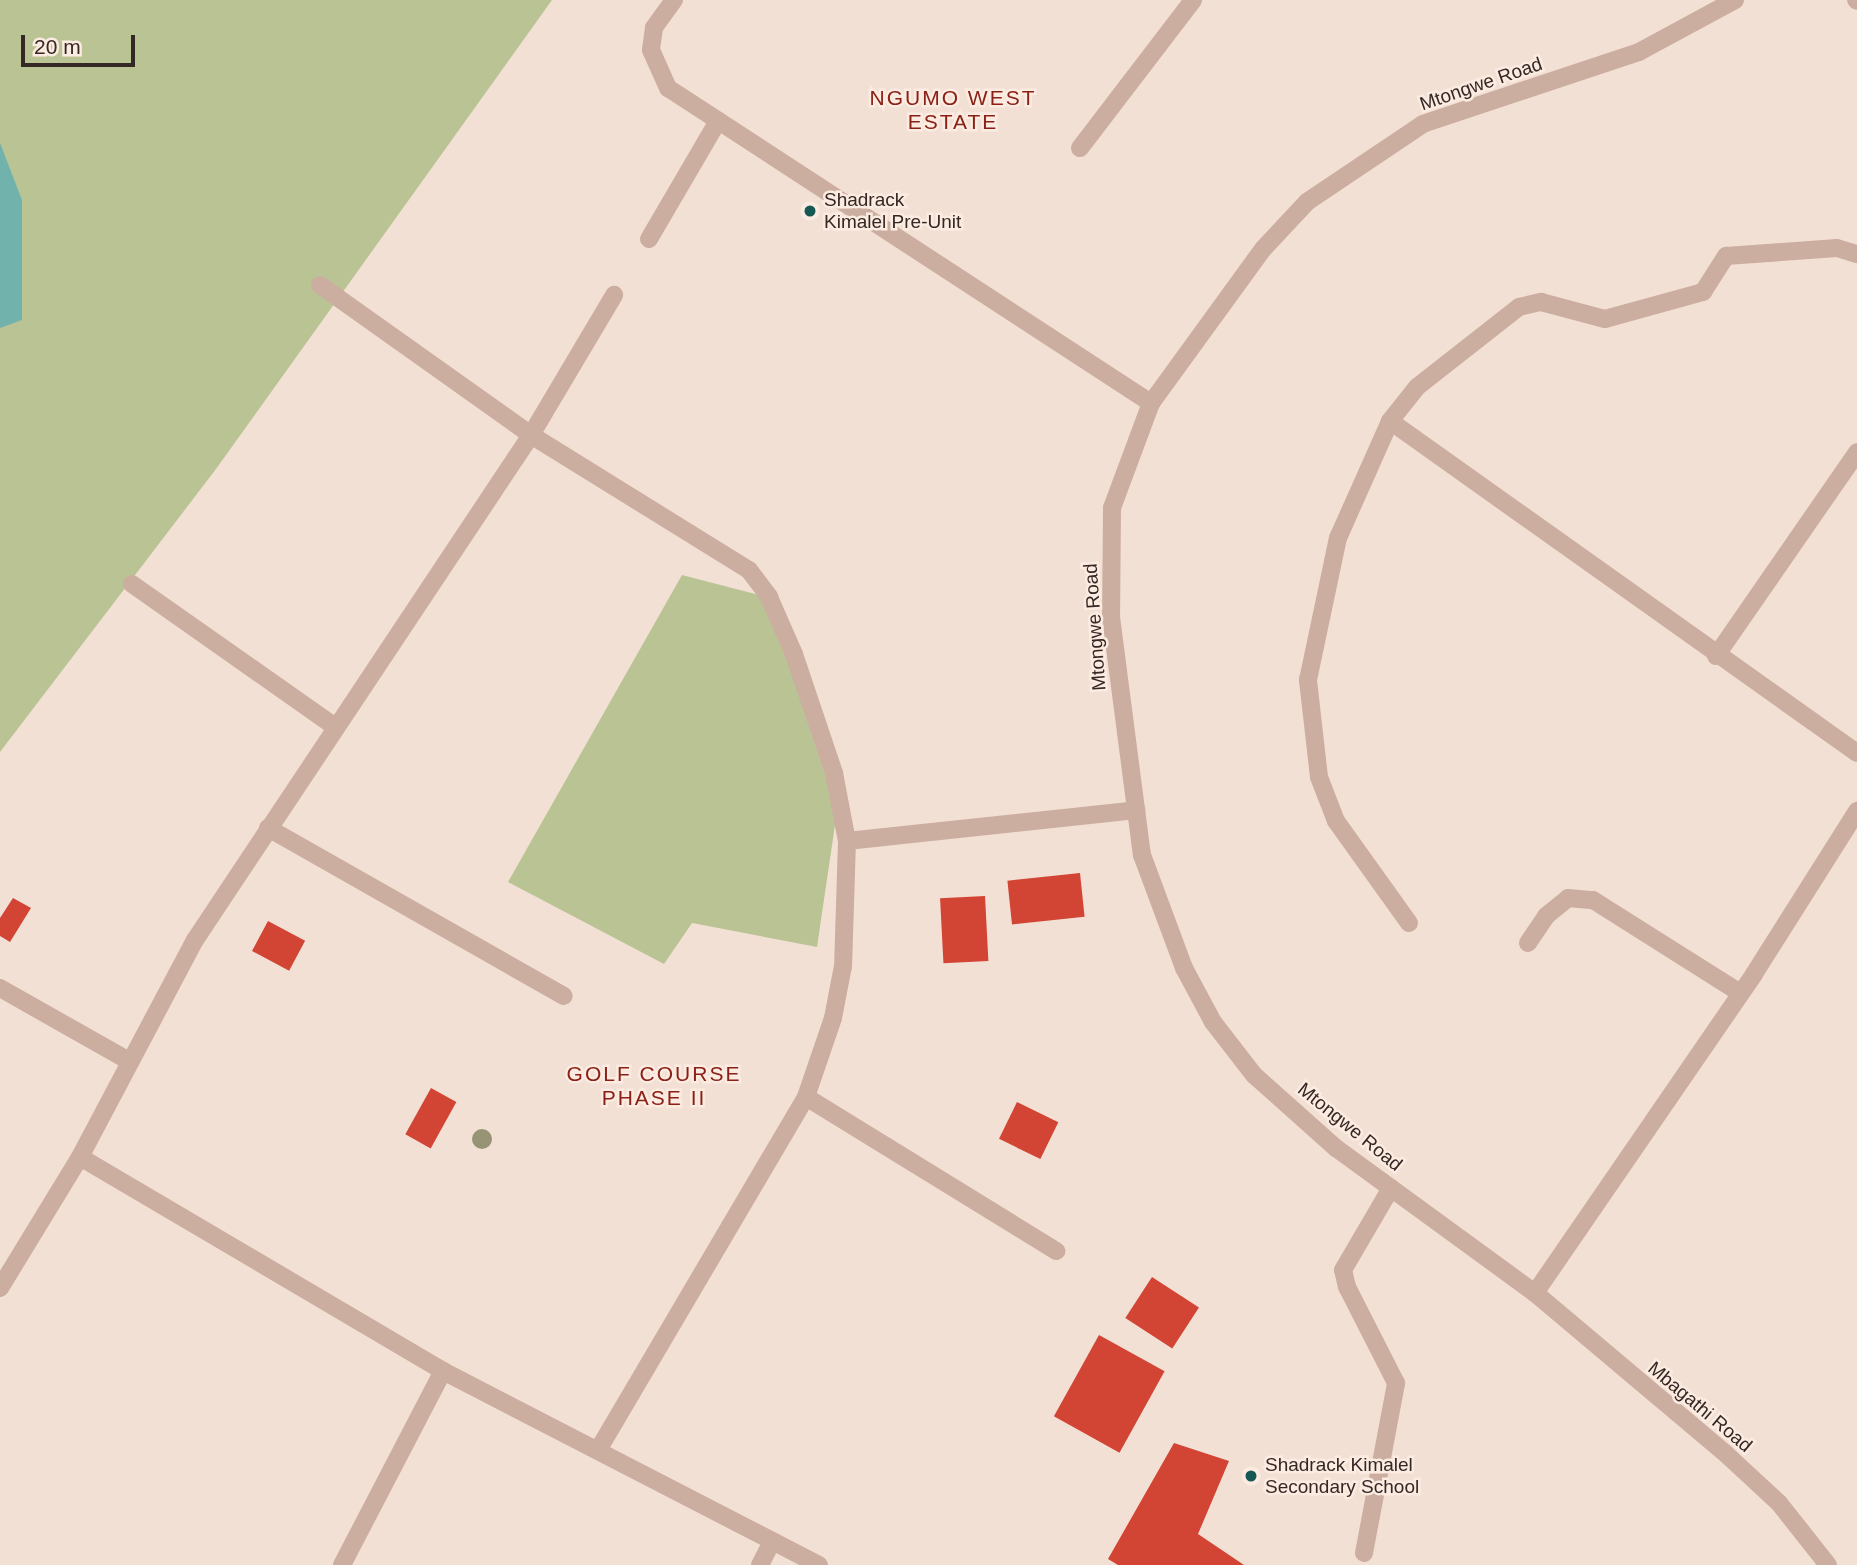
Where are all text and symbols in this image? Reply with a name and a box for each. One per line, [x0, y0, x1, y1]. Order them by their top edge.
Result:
scale bar [24, 21, 138, 65]
text: 20 m [34, 35, 81, 58]
street label: Mtongwe Road [1417, 52, 1545, 116]
district label: NGUMO WEST ESTATE [871, 85, 1035, 135]
place label: Shadrack Kimalel Pre-Unit [824, 189, 961, 233]
marker: Shadrack Kimalel Pre-Unit [802, 203, 818, 219]
street label: Mtongwe Road [1079, 562, 1111, 692]
district label: GOLF COURSE PHASE II [568, 1061, 740, 1111]
street label: Mtongwe Road [1293, 1078, 1407, 1176]
street label: Mbagathi Road [1643, 1357, 1757, 1457]
place label: Shadrack Kimalel Secondary School [1265, 1454, 1419, 1498]
marker: Shadrack Kimalel Secondary School [1243, 1468, 1259, 1484]

